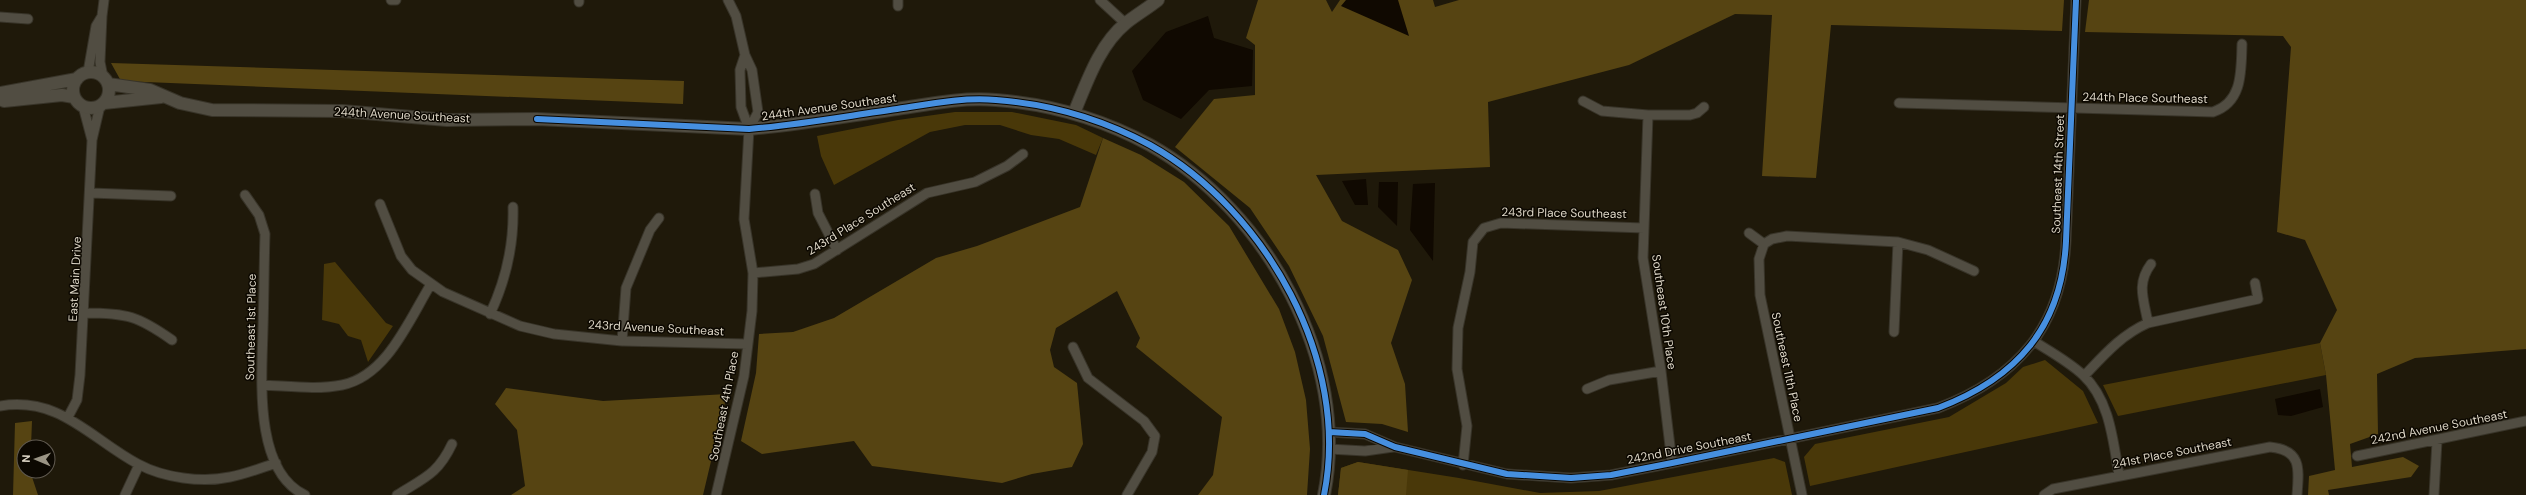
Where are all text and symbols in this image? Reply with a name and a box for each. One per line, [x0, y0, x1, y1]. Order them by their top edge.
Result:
street label: 244th Place Southeast [2082, 89, 2208, 107]
street label: 244th Avenue Southeast [760, 90, 898, 124]
street label: 244th Avenue Southeast [333, 103, 471, 127]
street label: Southeast 14th Street [2048, 114, 2068, 234]
street label: 243rd Place Southeast [804, 179, 919, 259]
street label: 243rd Place Southeast [1501, 204, 1627, 222]
street label: East Main Drive [65, 236, 85, 322]
street label: Southeast 10th Place [1648, 253, 1680, 371]
street label: Southeast 1st Place [242, 273, 260, 381]
street label: Southeast 11th Place [1768, 311, 1806, 423]
street label: 243rd Avenue Southeast [587, 316, 725, 340]
street label: Southeast 4th Place [706, 350, 743, 462]
street label: 242nd Avenue Southeast [2369, 406, 2509, 448]
street label: 242nd Drive Southeast [1625, 428, 1753, 468]
street label: 241st Place Southeast [2111, 434, 2233, 472]
north arrow [16, 439, 56, 479]
text: N [19, 454, 33, 463]

